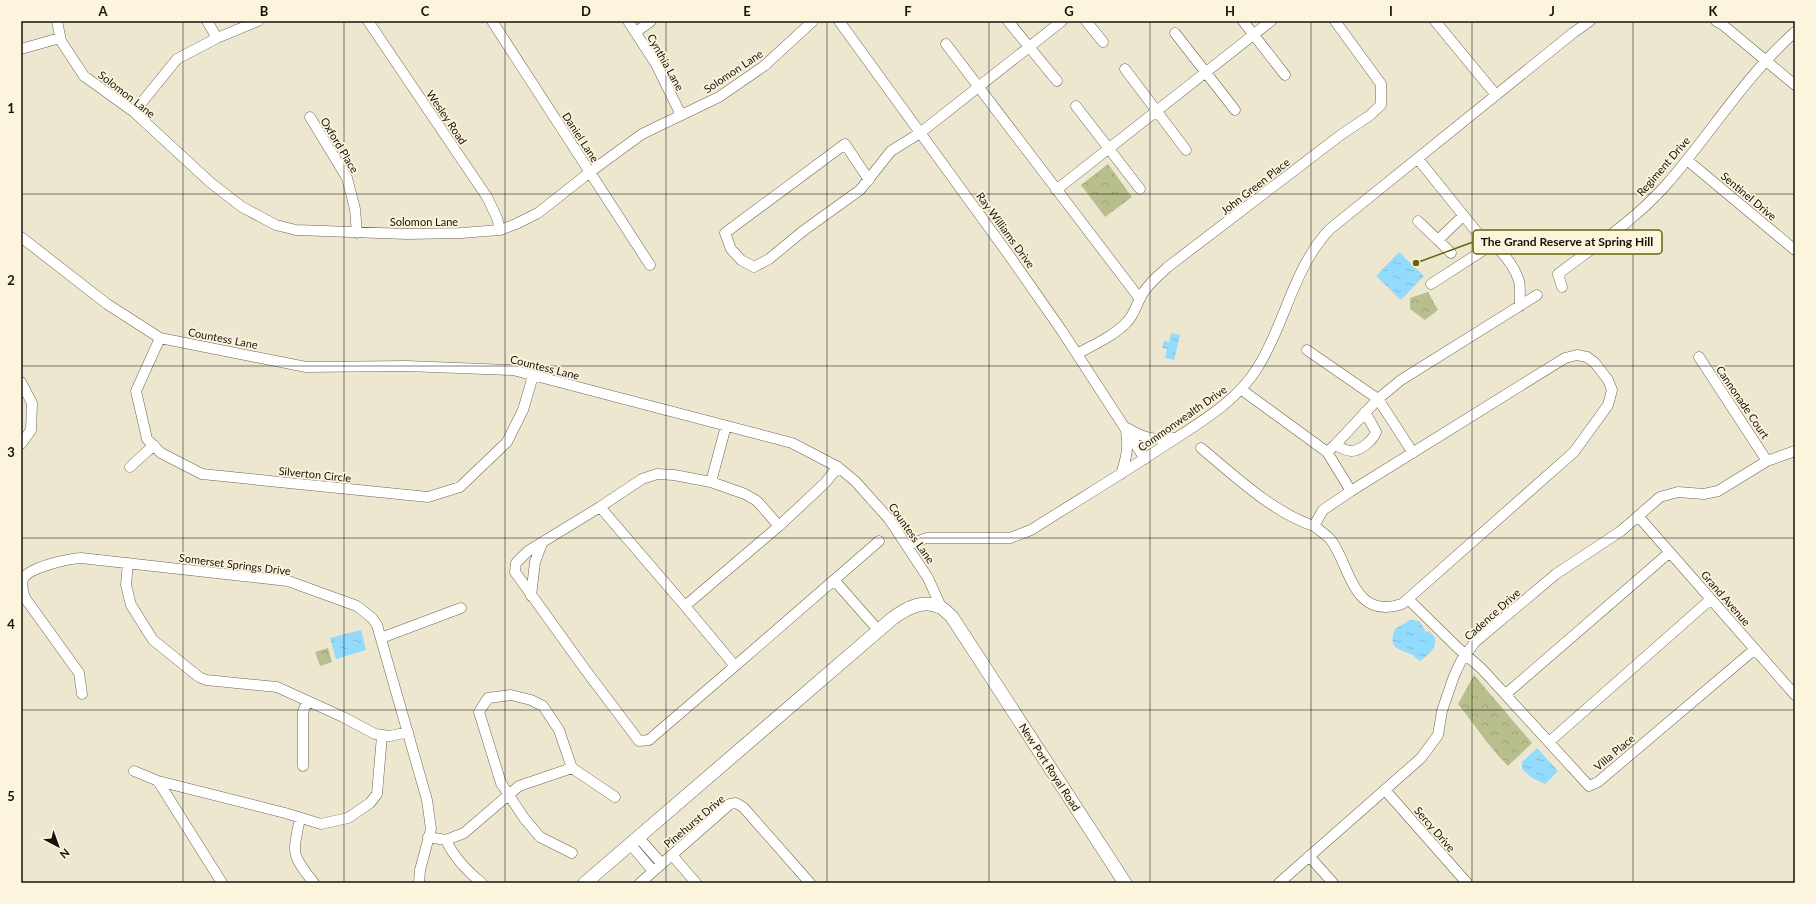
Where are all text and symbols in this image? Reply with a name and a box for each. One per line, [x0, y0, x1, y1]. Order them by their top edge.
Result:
text: A [97, 3, 108, 19]
text: B [260, 3, 269, 19]
text: C [421, 3, 430, 19]
text: D [581, 3, 591, 19]
text: E [743, 3, 751, 19]
text: F [904, 3, 912, 19]
text: G [1064, 3, 1074, 19]
text: H [1225, 3, 1235, 19]
text: I [1389, 3, 1393, 19]
text: J [1549, 3, 1555, 19]
text: K [1709, 3, 1719, 19]
street label: Cynthia Lane [645, 31, 687, 93]
street label: Solomon Lane [701, 46, 765, 95]
street label: Solomon Lane [96, 68, 158, 120]
street label: Wesley Road [424, 88, 470, 146]
text: 1 [7, 100, 15, 116]
street label: Daniel Lane [560, 110, 602, 164]
street label: Oxford Place [318, 115, 362, 175]
street label: Regiment Drive [1634, 133, 1693, 198]
street label: John Green Place [1218, 155, 1292, 217]
street label: Sentinel Drive [1719, 169, 1779, 223]
street label: Ray Williams Drive [974, 190, 1038, 271]
street label: Solomon Lane [390, 215, 458, 228]
callout: The Grand Reserve at Spring Hill [1473, 230, 1662, 254]
text: The Grand Reserve at Spring Hill [1481, 234, 1653, 249]
text: 2 [7, 272, 15, 288]
street label: Countess Lane [187, 325, 259, 351]
street label: Countess Lane [509, 352, 581, 382]
street label: Cannonade Court [1714, 363, 1772, 441]
street label: Commonwealth Drive [1135, 382, 1229, 454]
text: 3 [7, 444, 15, 460]
street label: Silverton Circle [278, 464, 352, 484]
street label: Countess Lane [886, 500, 938, 566]
street label: Somerset Springs Drive [178, 551, 292, 577]
street label: Grand Avenue [1699, 568, 1753, 628]
street label: Cadence Drive [1461, 585, 1523, 643]
text: 4 [7, 616, 15, 632]
street label: New Port Royal Road [1017, 721, 1083, 813]
street label: Villa Place [1591, 731, 1637, 773]
text: 5 [7, 788, 15, 804]
street label: Pinehurst Drive [661, 792, 727, 850]
street label: Sercy Drive [1412, 804, 1458, 854]
north arrow [38, 826, 78, 866]
text: N [57, 846, 72, 862]

